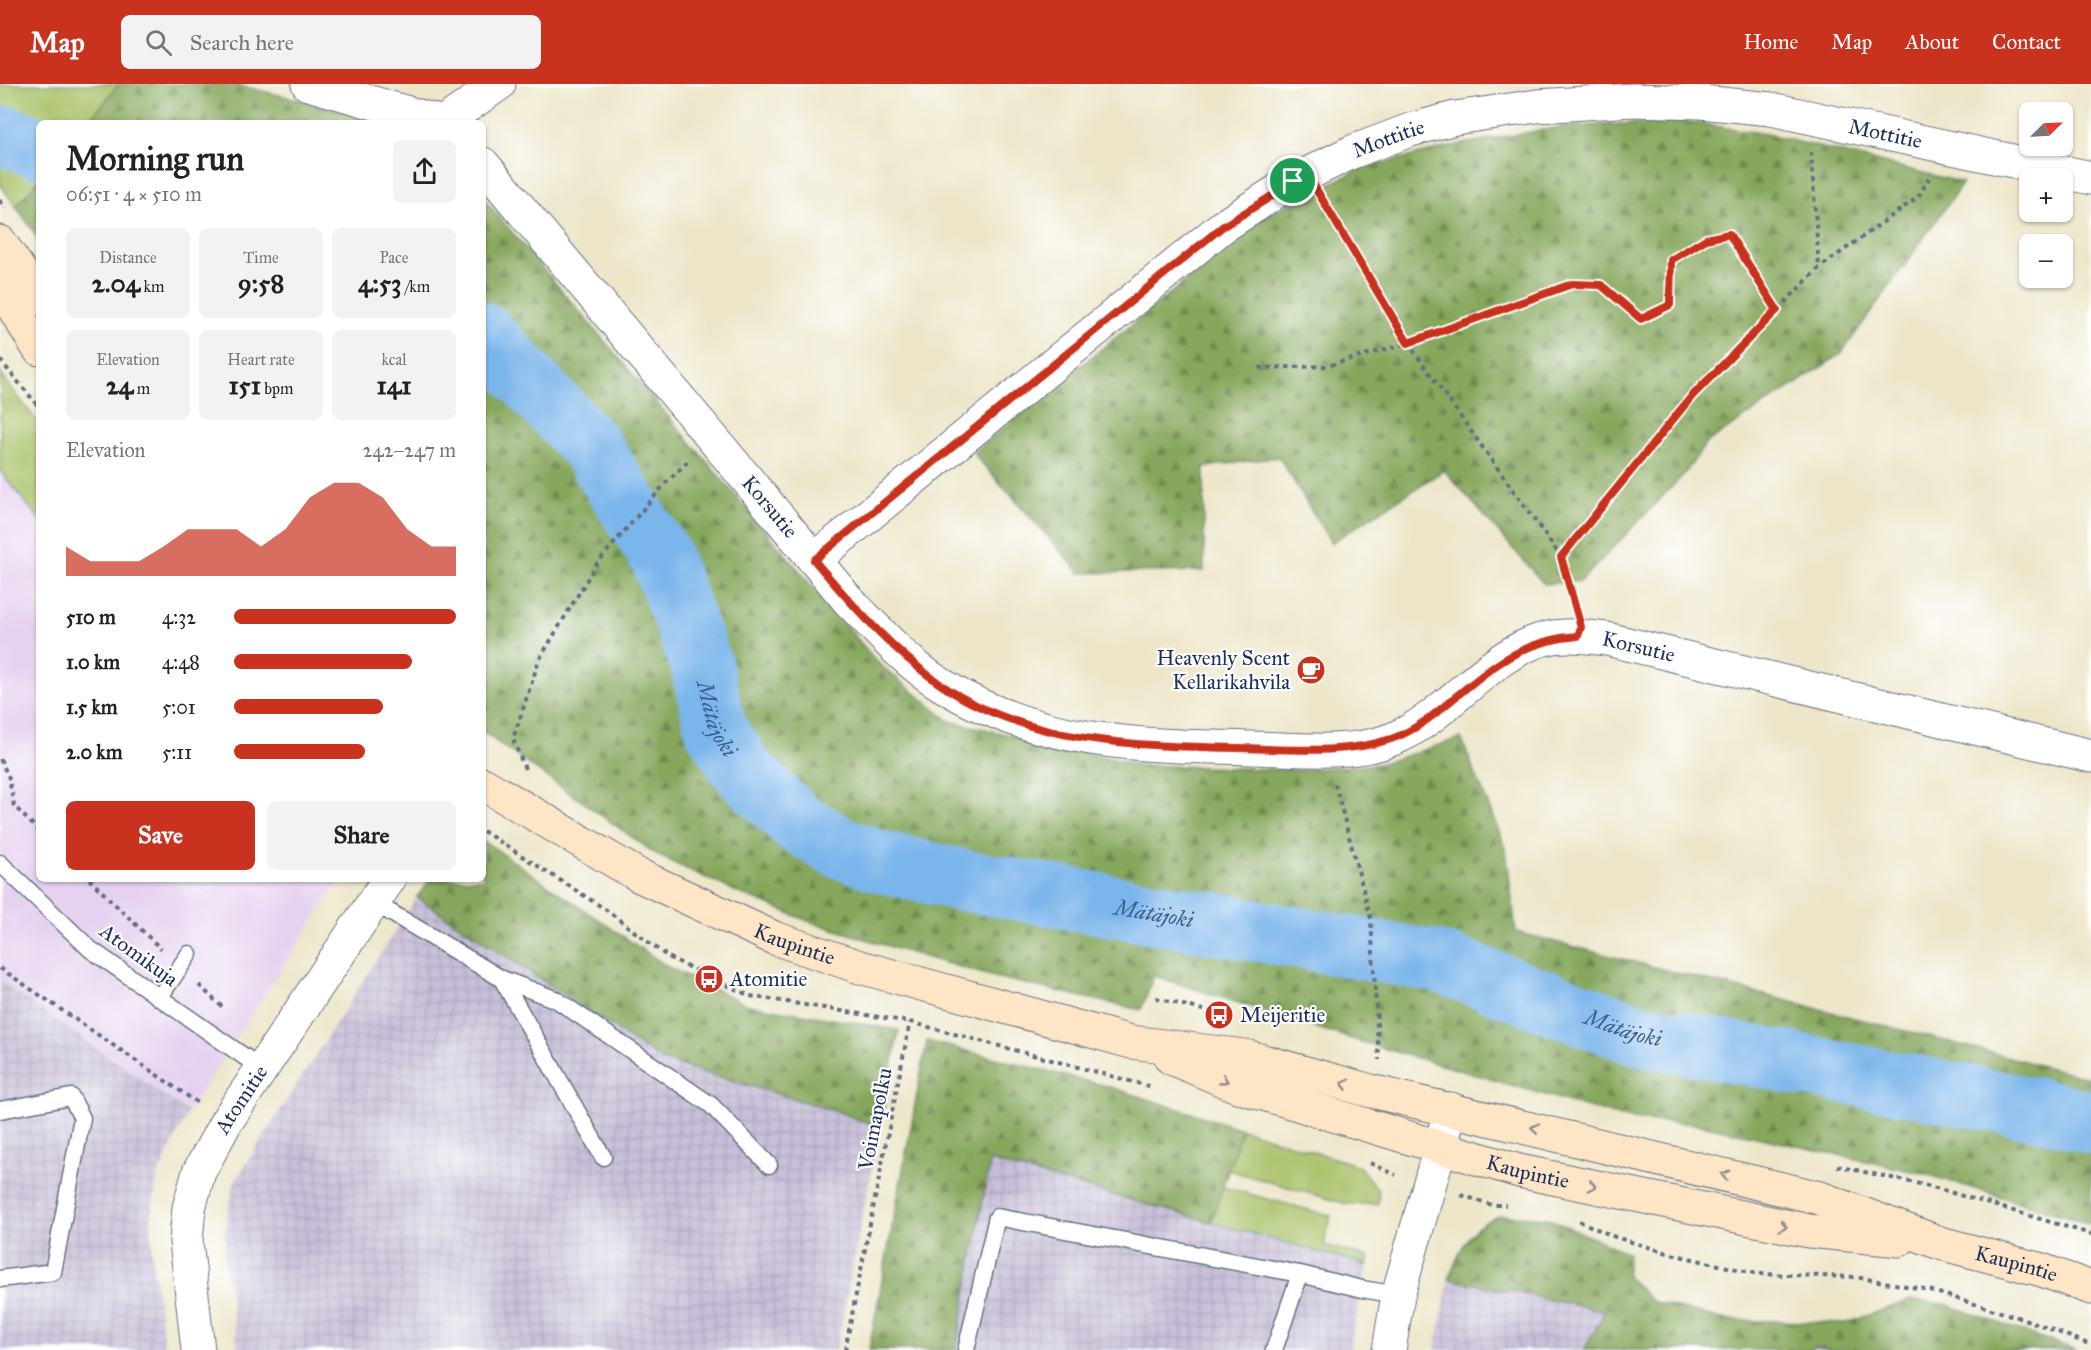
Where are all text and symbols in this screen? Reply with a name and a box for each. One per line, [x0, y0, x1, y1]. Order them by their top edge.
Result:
search box [121, 15, 541, 69]
text: Map [30, 25, 85, 60]
icon: search [142, 26, 175, 59]
text: Search here [190, 29, 294, 56]
text: Home [1743, 29, 1798, 55]
text: Map [1831, 29, 1872, 55]
text: About [1905, 29, 1959, 55]
text: Contact [1992, 29, 2061, 55]
north arrow [2019, 102, 2073, 156]
map controls [2019, 102, 2073, 288]
street label: Mottitie [1846, 113, 1925, 154]
street label: Mottitie [1349, 114, 1427, 164]
text: Morning run [66, 139, 244, 179]
button: share [393, 140, 456, 203]
pin [1267, 155, 1318, 206]
icon: arrive [1276, 164, 1309, 197]
button: + [2019, 168, 2073, 222]
text: 06:51 · 4 × 510 m [66, 182, 202, 206]
button: − [2019, 234, 2073, 288]
text: Distance [99, 248, 157, 267]
text: Time [243, 248, 279, 267]
text: Pace [379, 248, 409, 267]
text: 2.04 [92, 267, 140, 299]
text: 9:58 [238, 267, 284, 299]
text: 4:53 [358, 267, 401, 299]
text: km [140, 277, 164, 296]
text: /km [401, 277, 430, 296]
text: Elevation [96, 350, 160, 369]
text: Heart rate [227, 350, 295, 369]
text: kcal [381, 350, 407, 369]
text: 24 [106, 369, 133, 401]
text: 151 [228, 369, 261, 401]
text: 141 [376, 369, 412, 401]
text: m [133, 379, 150, 398]
text: bpm [261, 379, 294, 398]
text: Elevation [66, 438, 145, 462]
text: 242–247 m [363, 438, 456, 462]
street label: Korsutie [736, 470, 804, 544]
text: 510 m [66, 605, 116, 629]
text: 4:32 [162, 605, 196, 629]
street label: Korsutie [1600, 625, 1678, 668]
place label: Heavenly Scent Kellarikahvila [1157, 645, 1291, 695]
text: 1.0 km [66, 650, 120, 674]
text: 4:48 [162, 650, 200, 674]
cafe icon: Heavenly Scent Kellarikahvila [1295, 654, 1327, 686]
water label: Mätäjoki [691, 676, 743, 763]
text: 1.5 km [66, 695, 117, 719]
text: 5:01 [162, 695, 196, 719]
text: 2.0 km [66, 740, 122, 764]
text: 5:11 [162, 740, 192, 764]
button: Save [66, 801, 255, 870]
button: Share [267, 801, 456, 870]
water label: Mätäjoki [1110, 893, 1196, 934]
street label: Atomikuja [94, 917, 183, 992]
street label: Kaupintie [750, 917, 839, 971]
bus stop icon: Atomitie [693, 963, 725, 995]
place label: Atomitie [729, 966, 807, 992]
bus stop icon: Meijeritie [1203, 999, 1235, 1031]
place label: Meijeritie [1240, 1002, 1325, 1028]
water label: Mätäjoki [1579, 1002, 1665, 1052]
street label: Atomitie [209, 1060, 274, 1139]
street label: Voimapolku [852, 1065, 898, 1173]
one-way arrow [1217, 1073, 1228, 1085]
one-way arrow [1341, 1078, 1351, 1091]
one-way arrow [1530, 1123, 1540, 1136]
street label: Kaupintie [1483, 1149, 1572, 1194]
one-way arrow [1720, 1169, 1730, 1182]
one-way arrow [1587, 1179, 1597, 1192]
one-way arrow [1778, 1219, 1788, 1232]
street label: Kaupintie [1972, 1240, 2062, 1288]

